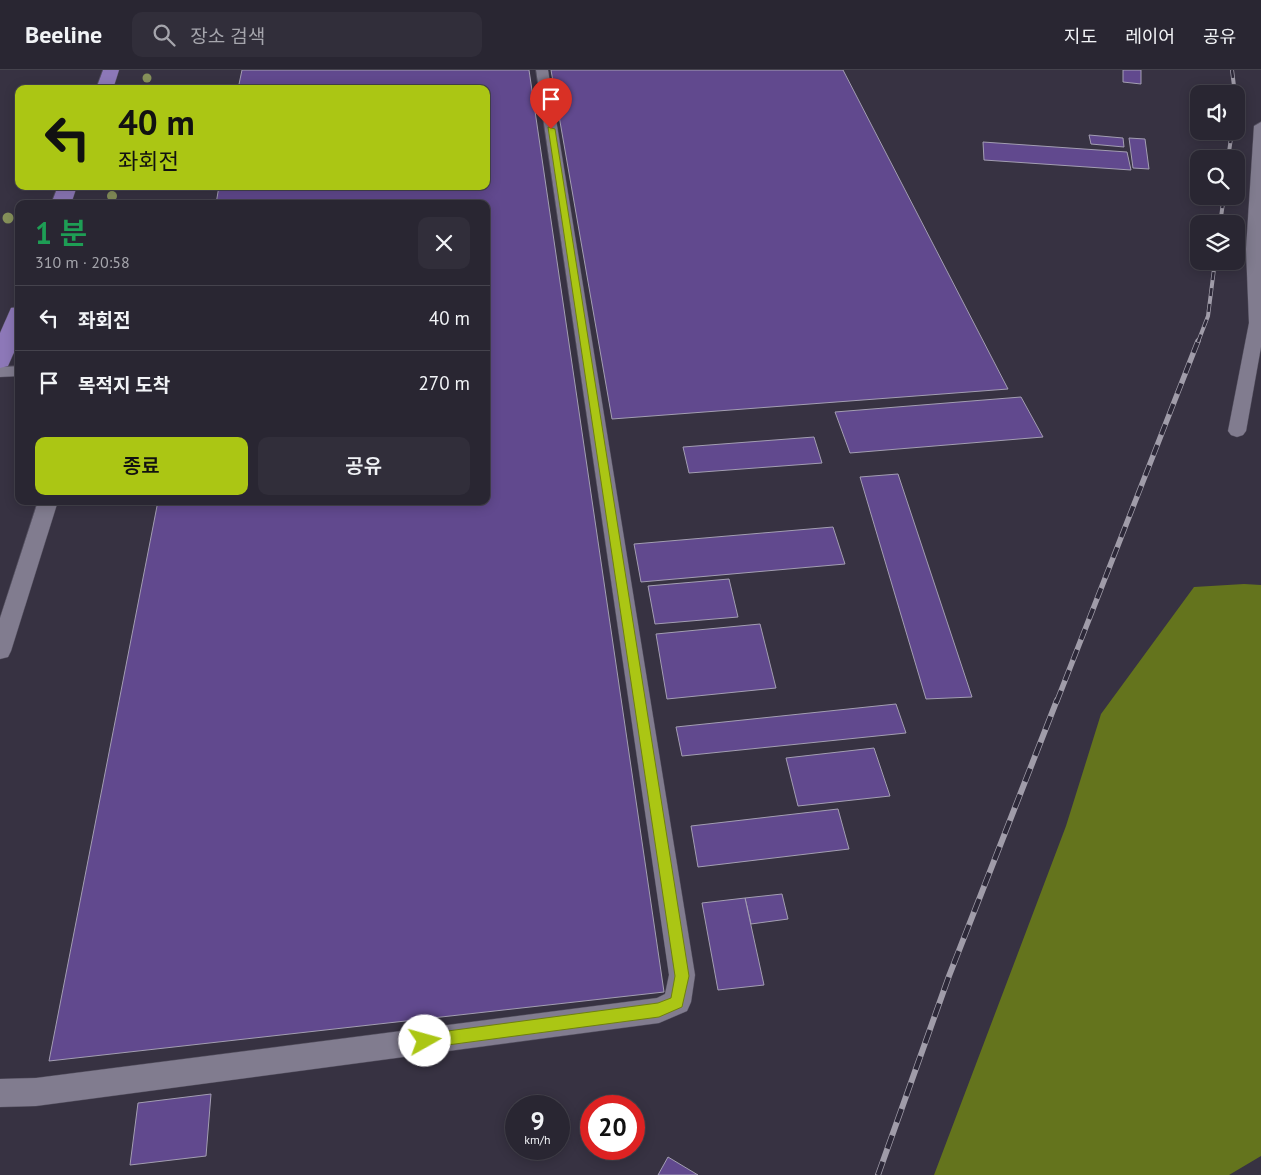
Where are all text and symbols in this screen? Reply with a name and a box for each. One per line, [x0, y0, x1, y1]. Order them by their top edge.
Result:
search box [132, 12, 482, 57]
text: Beeline [25, 19, 102, 50]
icon: search [150, 21, 178, 49]
text: 장소 검색 [190, 24, 265, 48]
text: 지도 [1064, 25, 1097, 48]
text: 레이어 [1125, 25, 1175, 48]
text: 공유 [1203, 25, 1236, 48]
pin [530, 78, 572, 129]
icon: arrive [537, 85, 565, 113]
map controls [1190, 85, 1245, 270]
button: sound [1190, 85, 1245, 140]
text: 40 m [118, 99, 195, 145]
icon: left [35, 105, 100, 170]
text: 좌회전 [118, 147, 179, 175]
button: search [1190, 150, 1245, 205]
text: 1 분 [35, 213, 87, 252]
button: layers [1190, 215, 1245, 270]
button: close [418, 217, 470, 269]
text: 310 m · 20:58 [35, 252, 130, 272]
icon: left [35, 304, 63, 332]
text: 40 m [429, 306, 470, 330]
text: 좌회전 [78, 308, 130, 332]
icon: arrive [35, 369, 63, 397]
text: 270 m [418, 371, 470, 395]
text: 목적지 도착 [78, 373, 170, 397]
button: 종료 [35, 437, 248, 495]
button: 공유 [258, 437, 470, 495]
position arrow [398, 1014, 450, 1066]
speed limit sign: 20 [580, 1095, 645, 1160]
text: 9 [530, 1105, 545, 1137]
text: km/h [524, 1132, 551, 1147]

